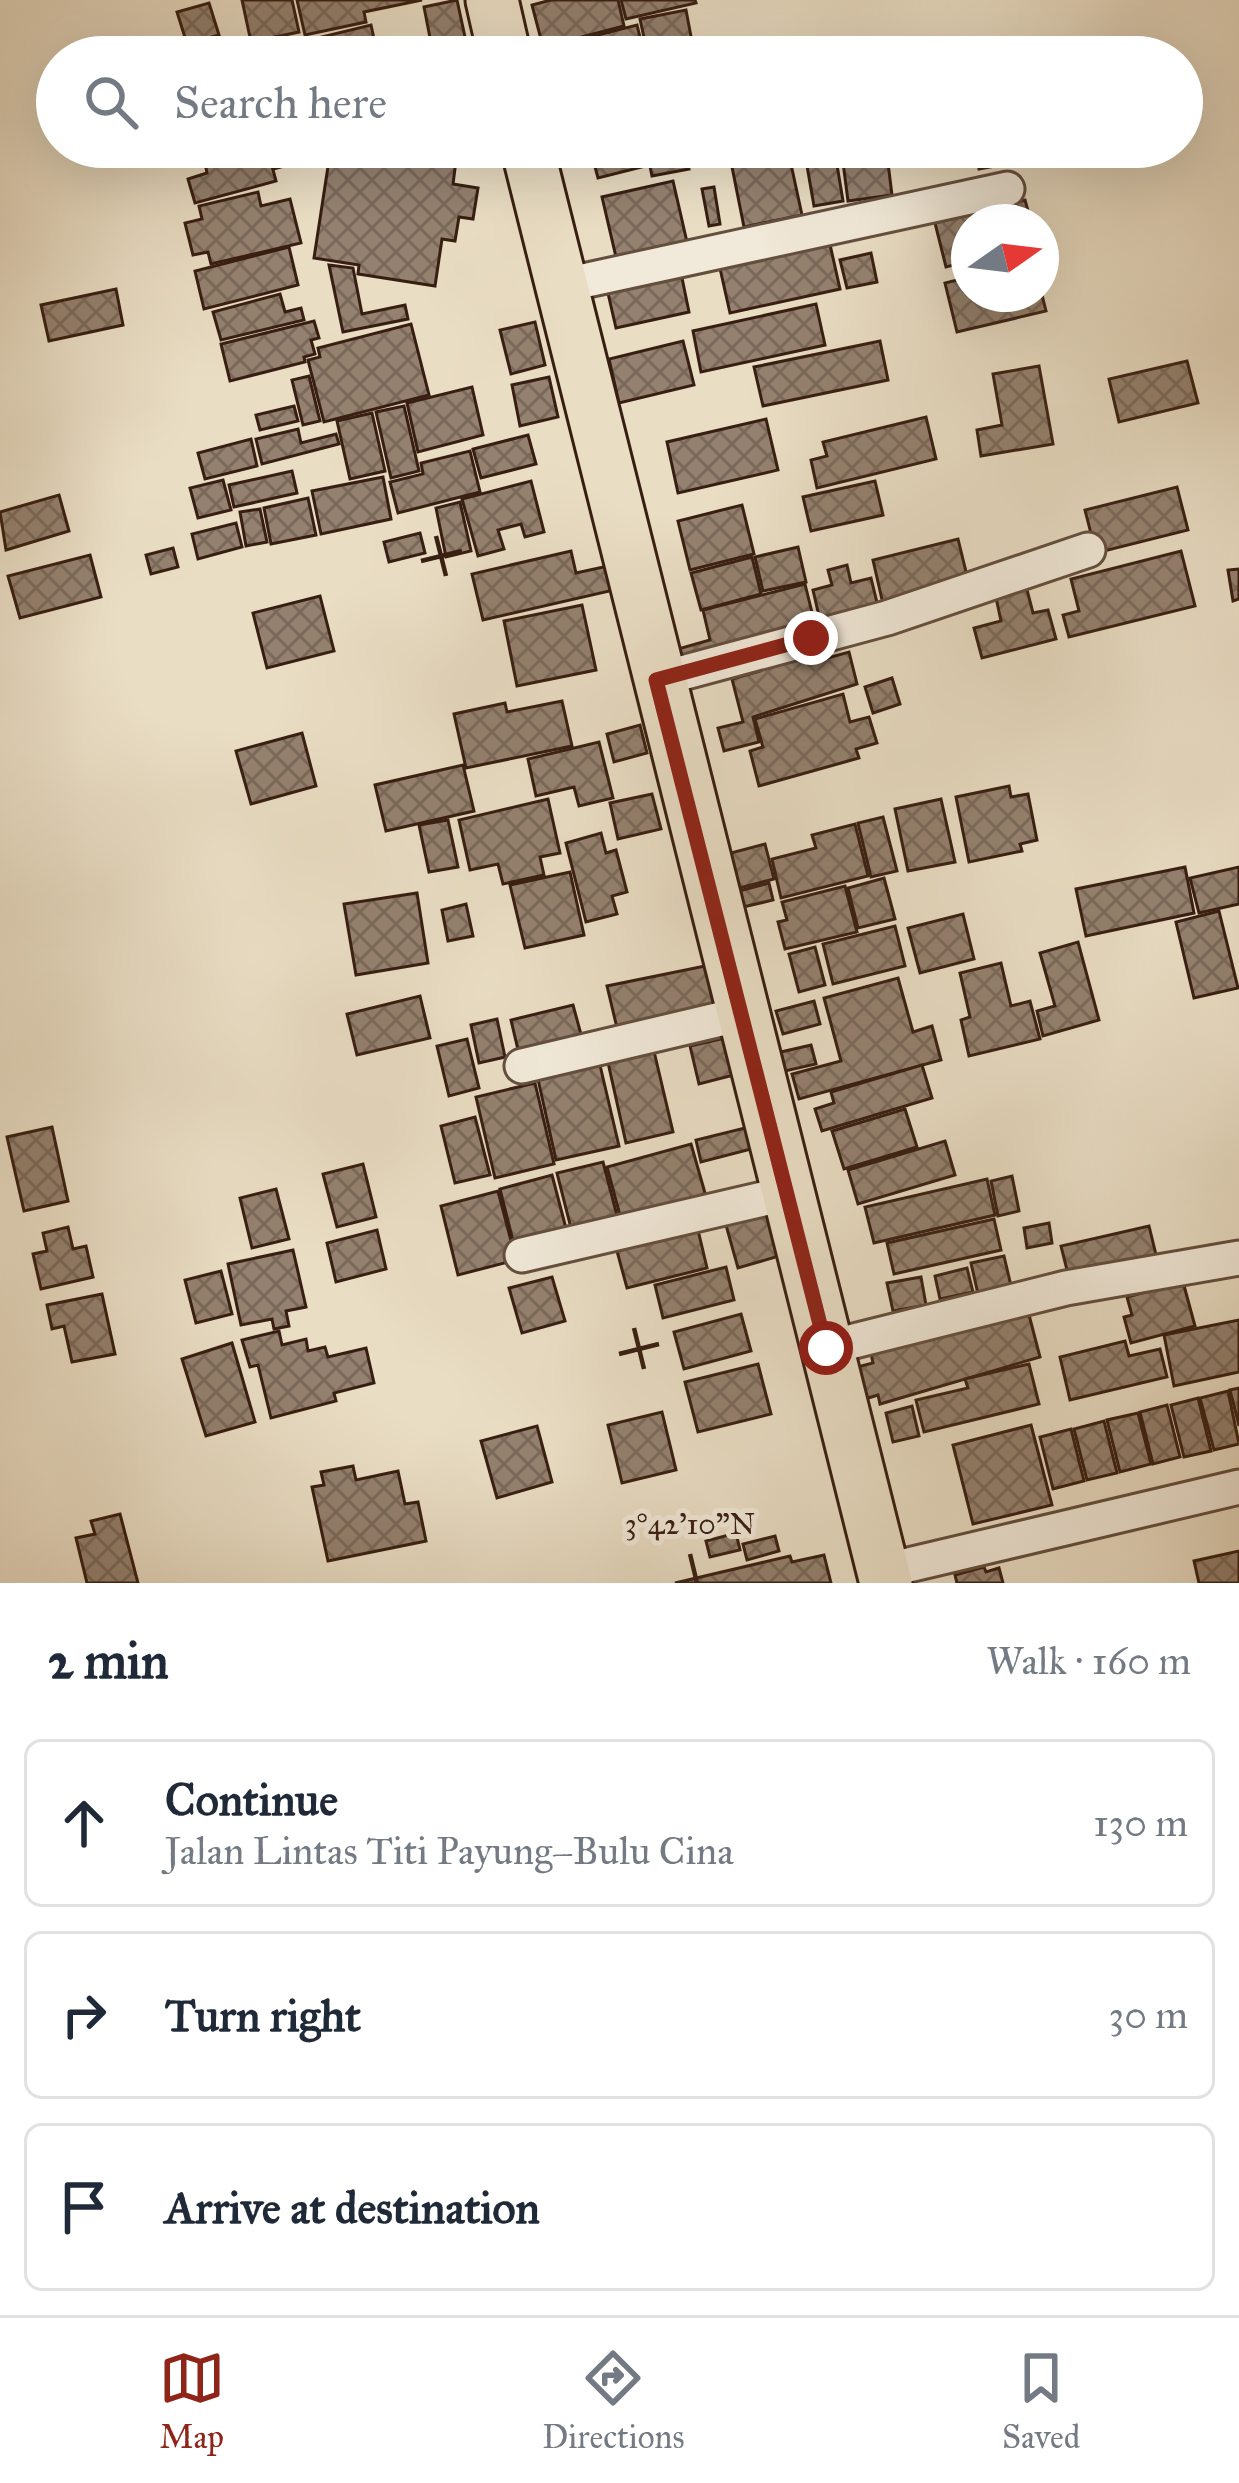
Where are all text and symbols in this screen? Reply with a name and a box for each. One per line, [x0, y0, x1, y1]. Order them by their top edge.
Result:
search box [36, 36, 1203, 168]
icon: search [78, 69, 144, 135]
text: Search here [174, 75, 387, 130]
north arrow [951, 204, 1059, 312]
route end [784, 611, 838, 665]
route start [799, 1321, 853, 1375]
text: 3°42'10"N [625, 1506, 755, 1542]
text: 2 min [48, 1630, 169, 1692]
text: Walk · 160 m [986, 1637, 1191, 1685]
text: Continue [165, 1772, 338, 1827]
icon: ahead [51, 1790, 117, 1856]
text: 130 m [1093, 1799, 1188, 1847]
text: Jalan Lintas Titi Payung–Bulu Cina [165, 1827, 734, 1875]
icon: right [51, 1982, 117, 2048]
text: Turn right [165, 1988, 361, 2043]
text: 30 m [1109, 1991, 1188, 2039]
icon: arrive [51, 2174, 117, 2240]
text: Arrive at destination [165, 2180, 540, 2235]
tab: Map [159, 2345, 225, 2457]
tab: Directions [542, 2345, 684, 2457]
tab: Saved [1002, 2345, 1080, 2457]

